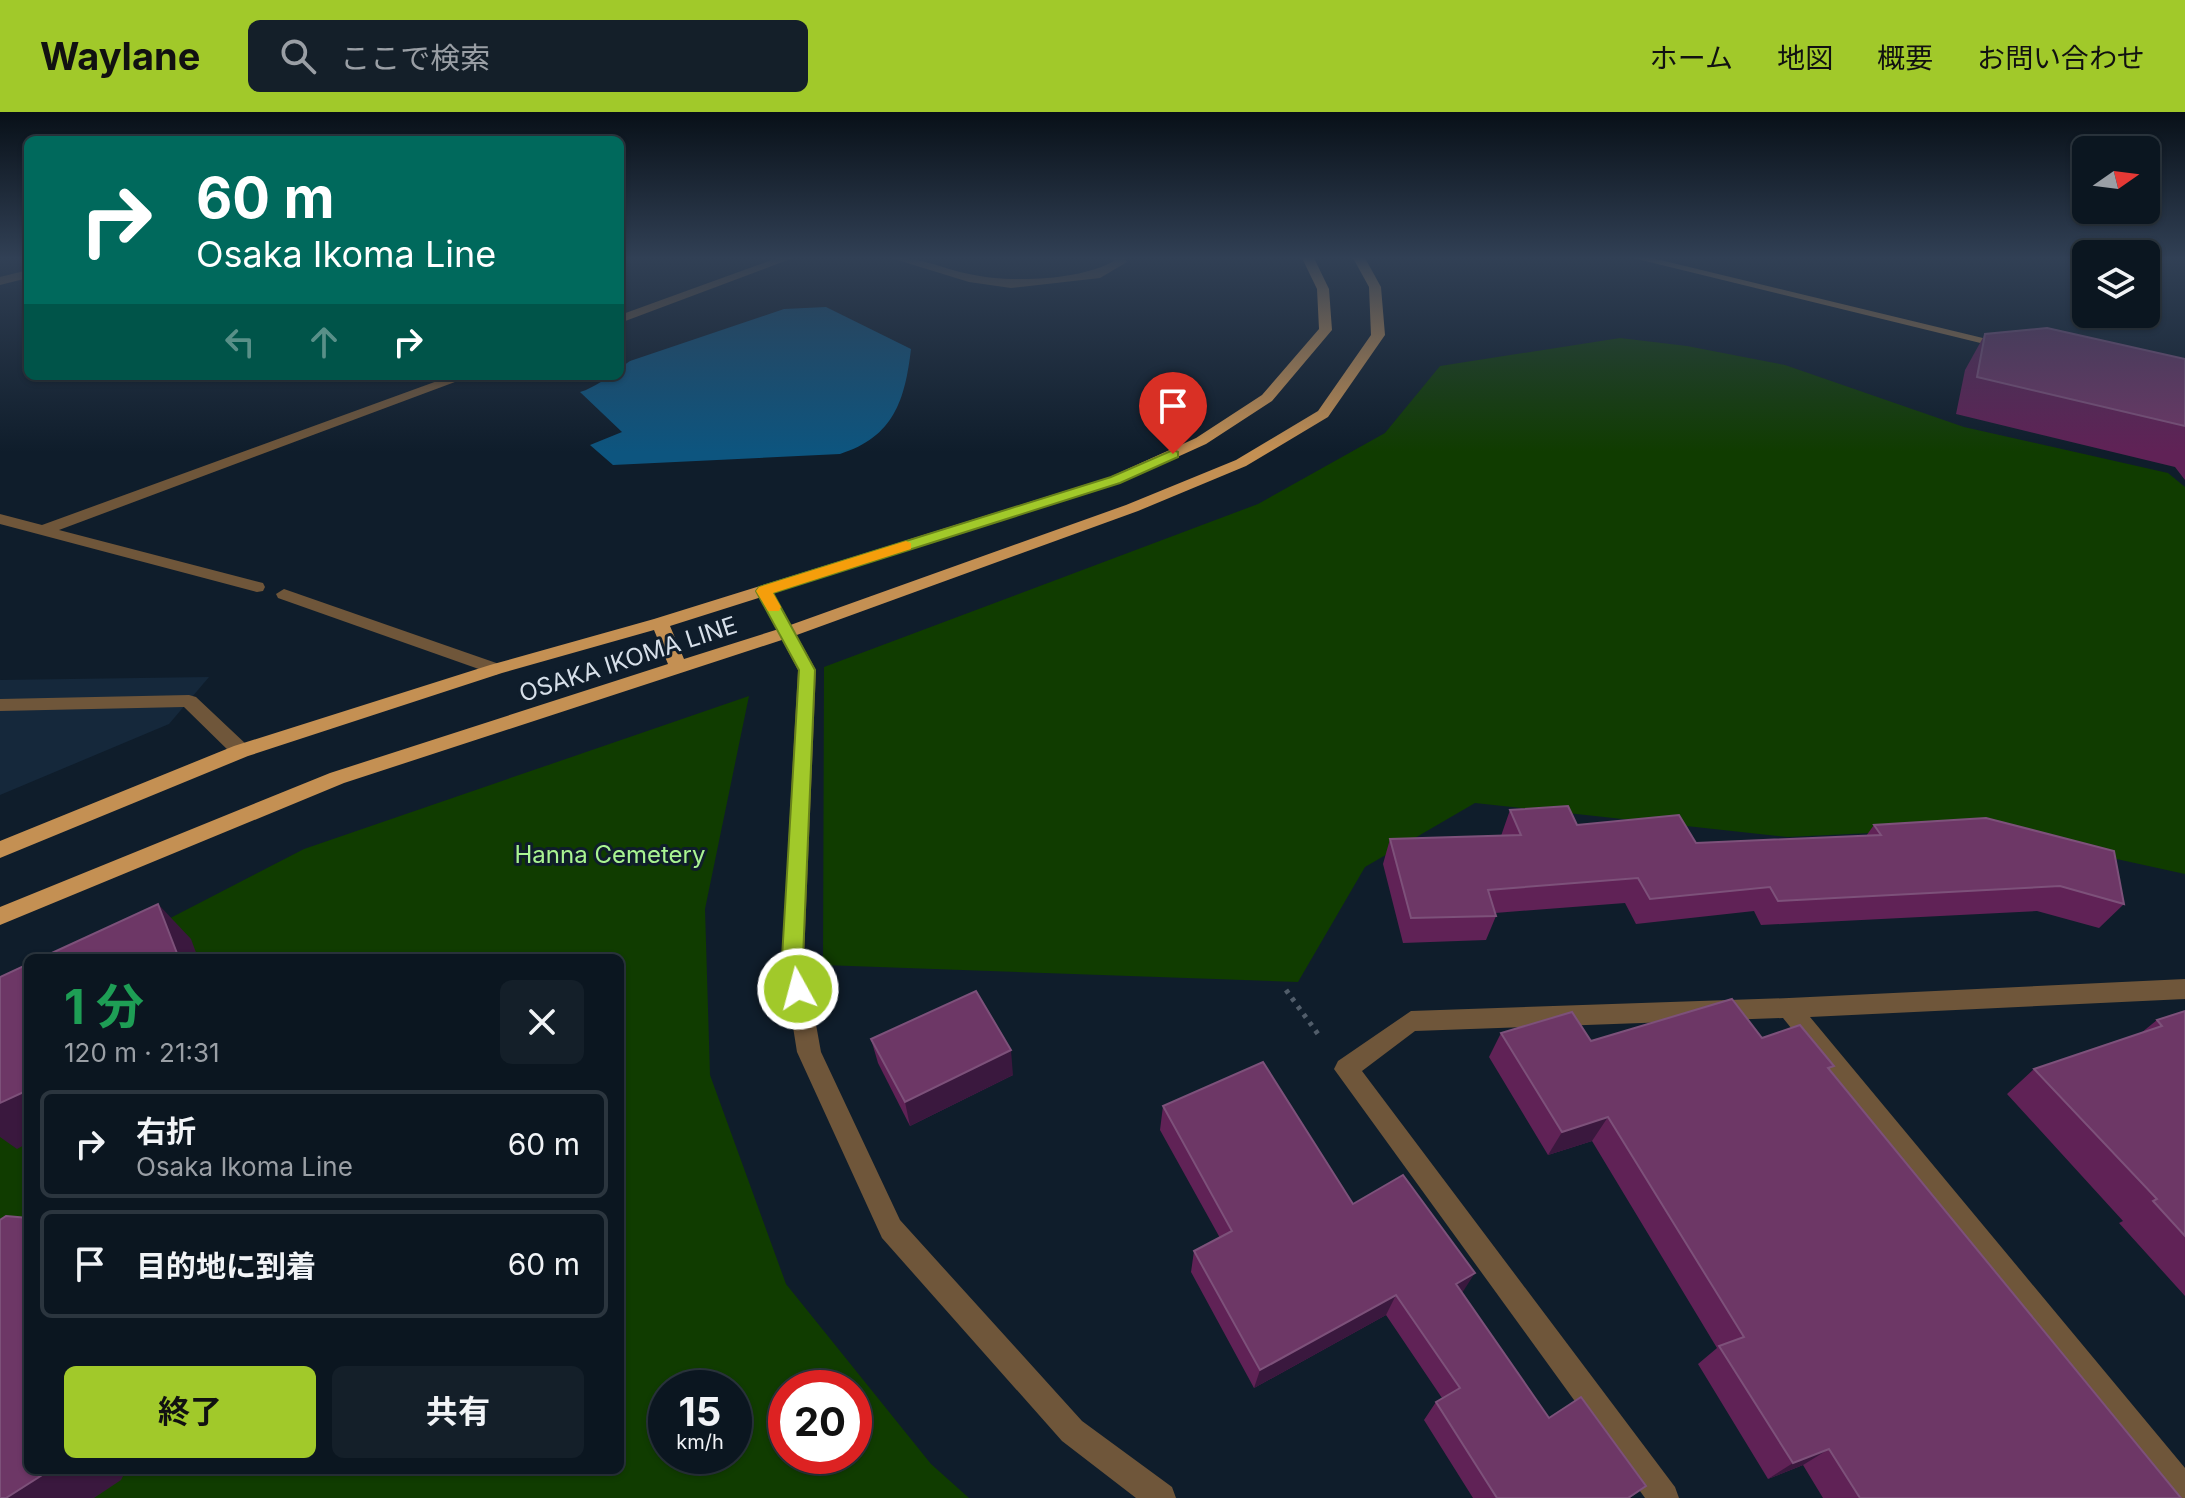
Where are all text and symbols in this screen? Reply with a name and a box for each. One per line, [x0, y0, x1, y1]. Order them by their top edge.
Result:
search box [248, 20, 808, 92]
text: Waylane [40, 33, 200, 79]
icon: search [276, 34, 320, 78]
text: ここで検索 [340, 40, 490, 76]
text: ホーム [1650, 41, 1733, 75]
text: 地図 [1777, 41, 1833, 75]
text: 概要 [1877, 41, 1933, 75]
text: お問い合わせ [1977, 41, 2145, 75]
north arrow [2072, 136, 2160, 224]
map controls [2072, 136, 2160, 328]
text: 60 m [196, 164, 335, 232]
icon: right [64, 168, 168, 272]
text: Osaka Ikoma Line [196, 232, 496, 276]
button: layers [2072, 240, 2160, 328]
icon: left [218, 320, 262, 364]
icon: ahead [302, 320, 346, 364]
icon: right [386, 320, 430, 364]
pin [1139, 372, 1207, 454]
icon: arrive [1151, 384, 1195, 428]
street label: OSAKA IKOMA LINE [515, 610, 741, 708]
park label: Hanna Cemetery [515, 840, 705, 869]
position arrow [756, 947, 840, 1031]
text: 1 分 [64, 977, 144, 1036]
button: close [500, 980, 584, 1064]
text: 120 m · 21:31 [64, 1037, 220, 1068]
text: 右折 [136, 1113, 196, 1149]
icon: right [68, 1122, 112, 1166]
text: 60 m [508, 1126, 580, 1162]
text: Osaka Ikoma Line [136, 1151, 353, 1182]
icon: arrive [68, 1242, 112, 1286]
text: 60 m [508, 1246, 580, 1282]
text: 目的地に到着 [136, 1248, 316, 1284]
button: 終了 [64, 1366, 316, 1458]
button: 共有 [332, 1366, 584, 1458]
speed limit sign: 20 [768, 1370, 872, 1474]
text: 15 [679, 1387, 721, 1436]
text: km/h [676, 1430, 724, 1454]

